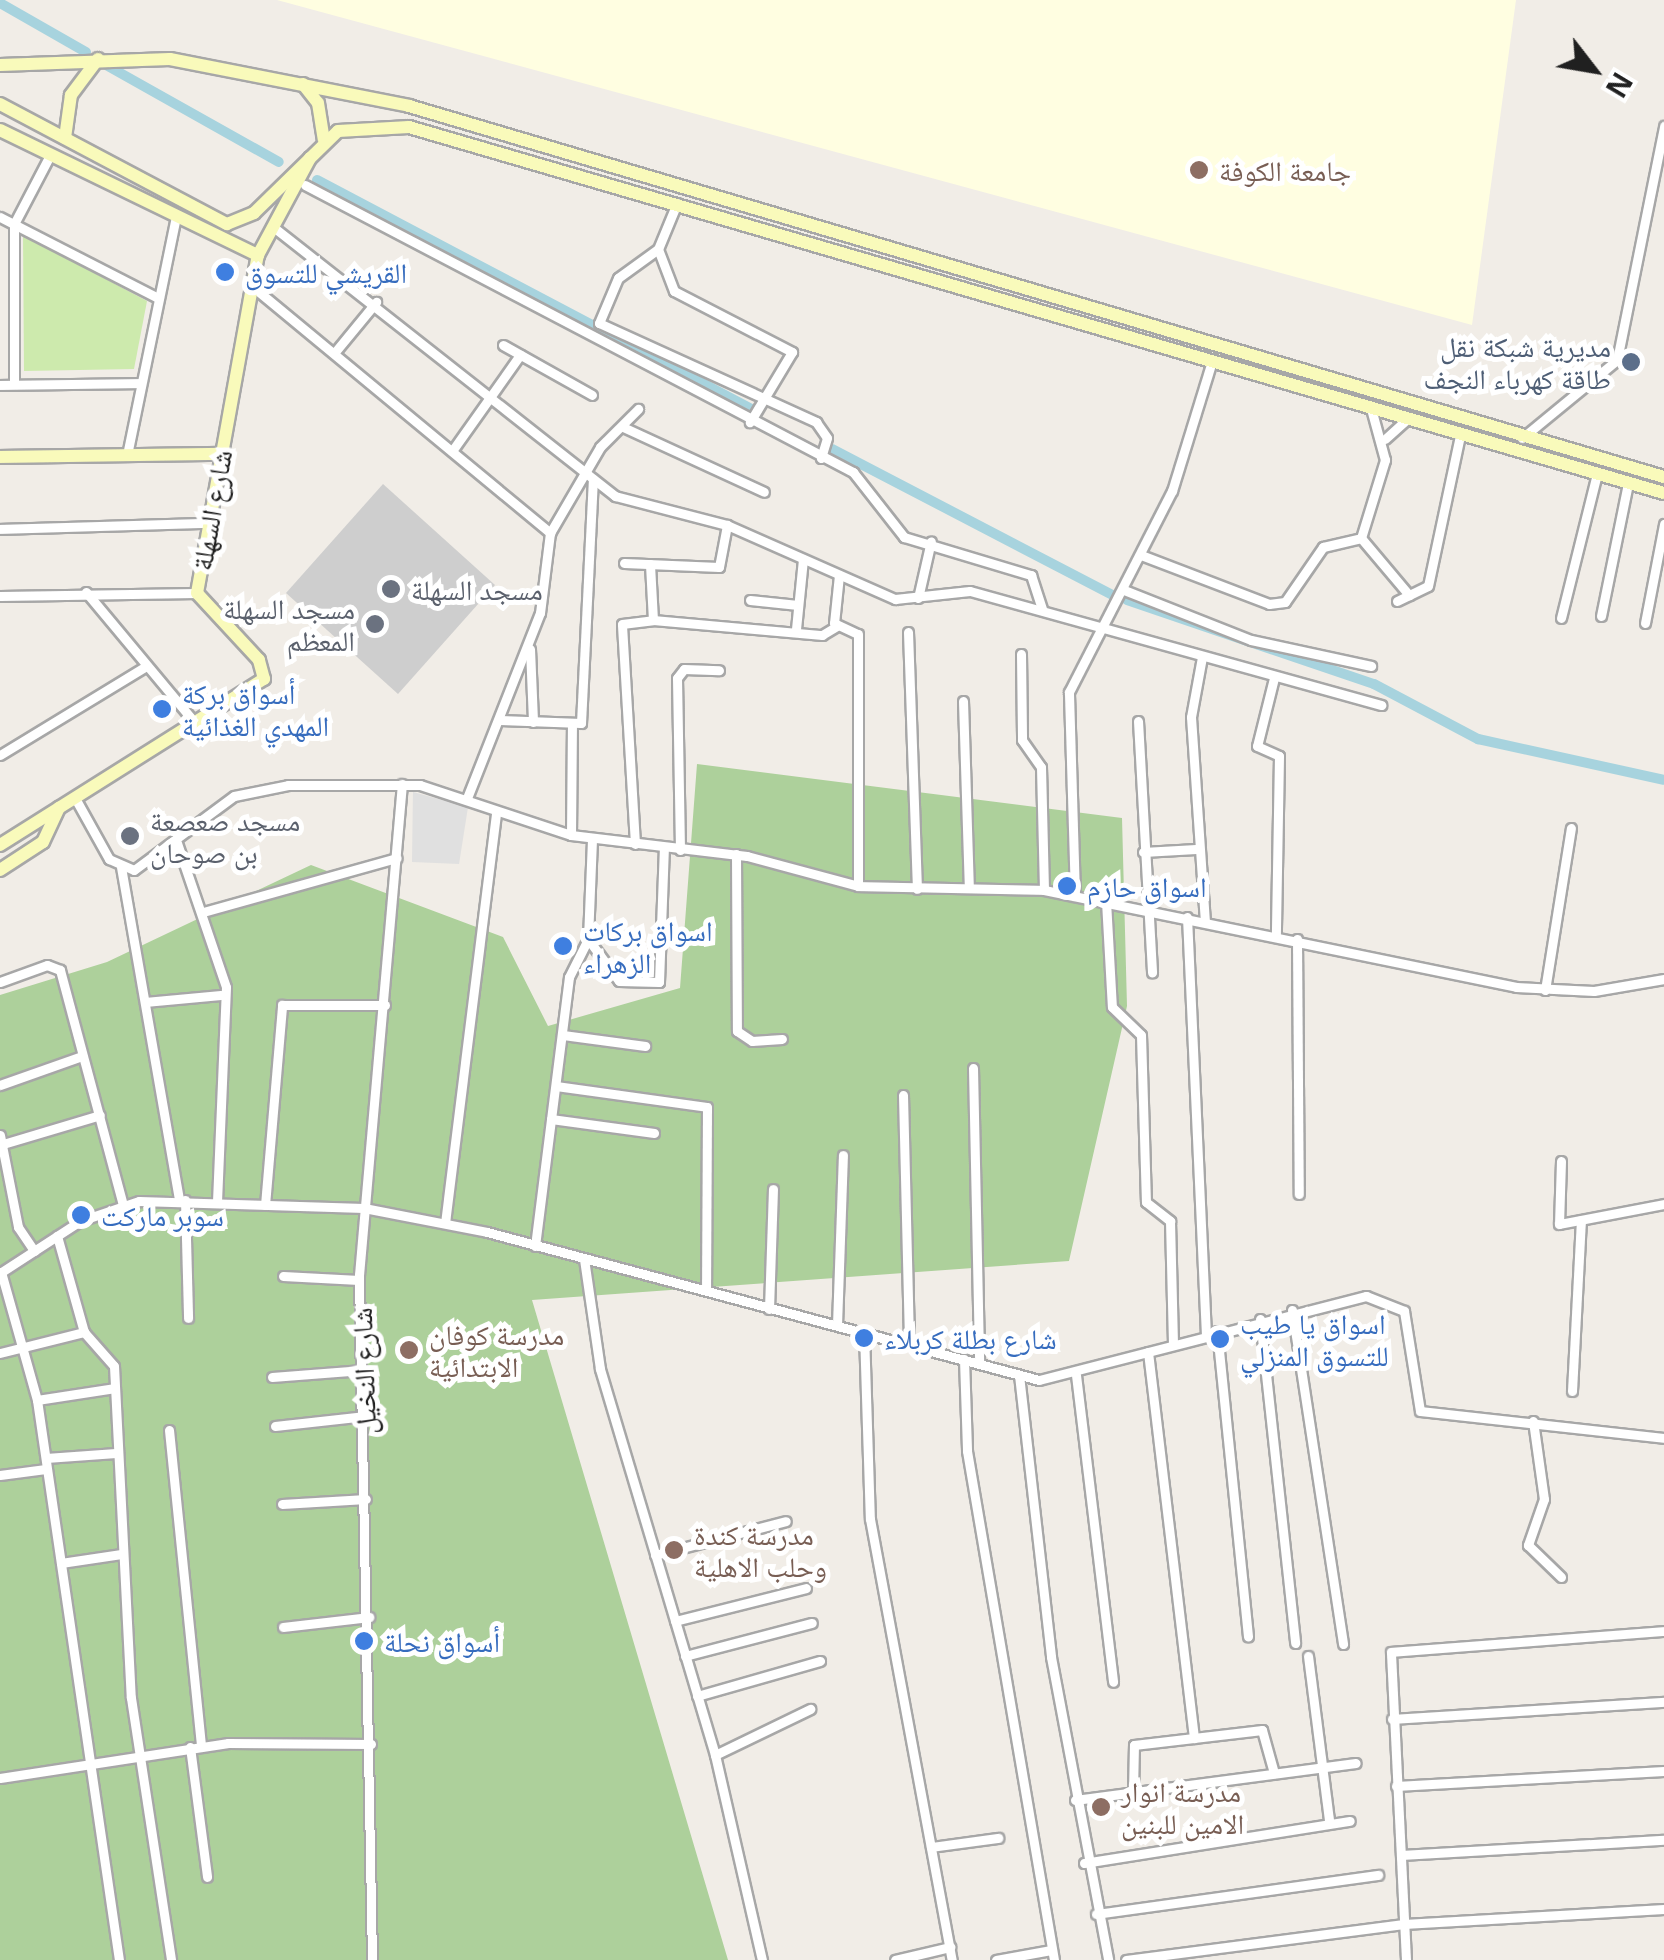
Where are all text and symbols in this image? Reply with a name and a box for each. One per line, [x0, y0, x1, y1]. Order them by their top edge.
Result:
north arrow [1544, 20, 1644, 120]
text: N [1598, 66, 1642, 105]
place label: جامعة الكوفة [1219, 153, 1351, 187]
marker: جامعة الكوفة [1188, 159, 1210, 181]
place label: القريشي للتسوق [245, 255, 407, 289]
marker: القريشي للتسوق [214, 261, 236, 283]
place label: مديرية شبكة نقل طاقة كهرباء النجف [1424, 329, 1611, 395]
marker: مديرية شبكة نقل طاقة كهرباء النجف [1620, 351, 1642, 373]
street label: شارع السهلة [184, 447, 238, 573]
place label: مسجد السهلة [411, 572, 543, 606]
marker: مسجد السهلة [380, 578, 402, 600]
place label: مسجد السهلة المعظم [223, 591, 355, 657]
marker: مسجد السهلة المعظم [364, 613, 386, 635]
place label: أسواق بركة المهدي الغذائية [182, 676, 329, 742]
marker: أسواق بركة المهدي الغذائية [151, 698, 173, 720]
place label: مسجد صعصعة بن صوحان [150, 803, 300, 869]
marker: مسجد صعصعة بن صوحان [119, 825, 141, 847]
place label: اسواق حازم [1087, 869, 1207, 903]
marker: اسواق حازم [1056, 875, 1078, 897]
place label: اسواق بركات الزهراء [583, 913, 713, 979]
marker: اسواق بركات الزهراء [552, 935, 574, 957]
place label: سوبر ماركت [101, 1198, 224, 1232]
marker: سوبر ماركت [70, 1204, 92, 1226]
place label: اسواق يا طيب للتسوق المنزلي [1240, 1306, 1389, 1372]
street label: شارع النخيل [344, 1307, 382, 1435]
place label: مدرسة كوفان الابتدائية [429, 1317, 564, 1383]
place label: شارع بطلة كربلاء [884, 1321, 1057, 1355]
marker: شارع بطلة كربلاء [853, 1327, 875, 1349]
marker: اسواق يا طيب للتسوق المنزلي [1209, 1328, 1231, 1350]
marker: مدرسة كوفان الابتدائية [398, 1339, 420, 1361]
place label: مدرسة كندة وحلب الاهلية [694, 1517, 827, 1583]
marker: مدرسة كندة وحلب الاهلية [663, 1539, 685, 1561]
place label: أسواق نحلة [384, 1624, 500, 1658]
marker: أسواق نحلة [353, 1630, 375, 1652]
place label: مدرسة انوار الامين للبنين [1121, 1774, 1244, 1840]
marker: مدرسة انوار الامين للبنين [1090, 1796, 1112, 1818]

